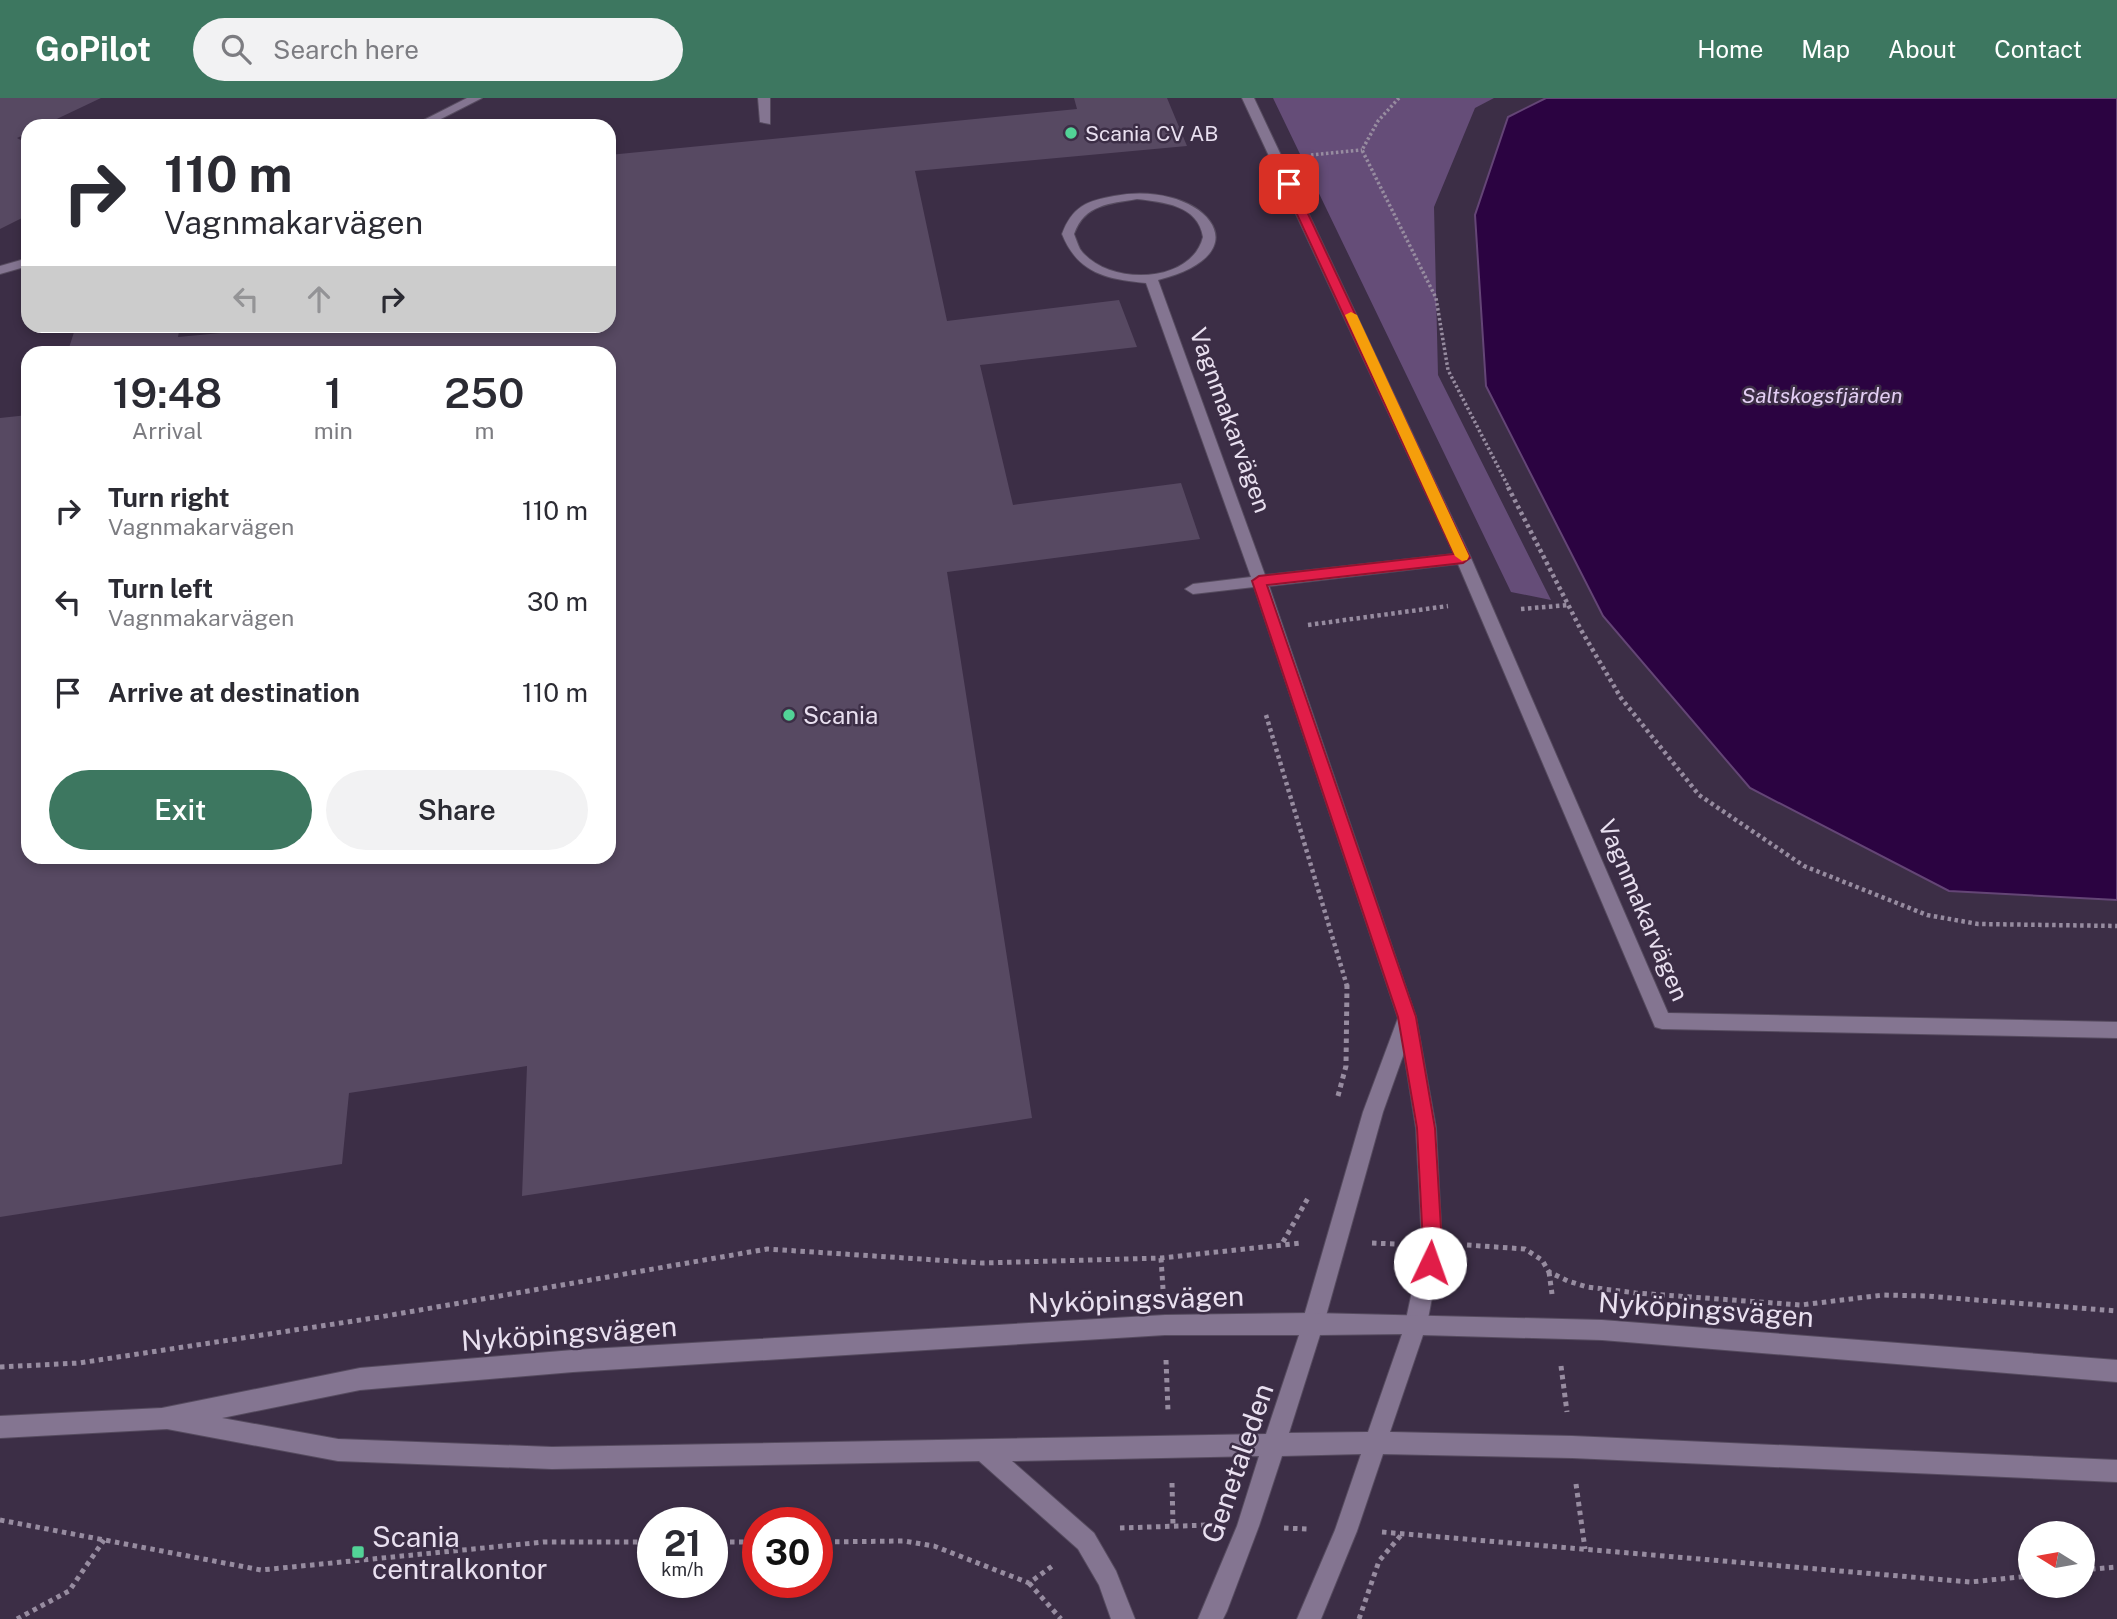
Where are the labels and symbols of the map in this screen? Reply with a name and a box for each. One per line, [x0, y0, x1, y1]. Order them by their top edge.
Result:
place label: Scania CV AB [1085, 121, 1218, 146]
marker: Scania CV AB [1063, 125, 1079, 141]
pin [1259, 154, 1319, 214]
street label: Vagnmakarvägen [1185, 324, 1277, 516]
water label: Saltskogsfjärden [1742, 383, 1902, 408]
place label: Scania [803, 701, 878, 729]
marker: Scania [781, 707, 797, 723]
street label: Vagnmakarvägen [1593, 815, 1695, 1005]
position arrow [1393, 1226, 1467, 1300]
street label: Nyköpingsvägen [1027, 1279, 1245, 1319]
street label: Nyköpingsvägen [1597, 1285, 1815, 1333]
street label: Nyköpingsvägen [460, 1309, 678, 1357]
street label: Genetaleden [1194, 1379, 1280, 1547]
speed limit sign: 30 [742, 1507, 833, 1598]
place label: Scania centralkontor [372, 1520, 547, 1585]
north arrow [2018, 1521, 2095, 1598]
marker: Scania centralkontor [350, 1544, 366, 1560]

